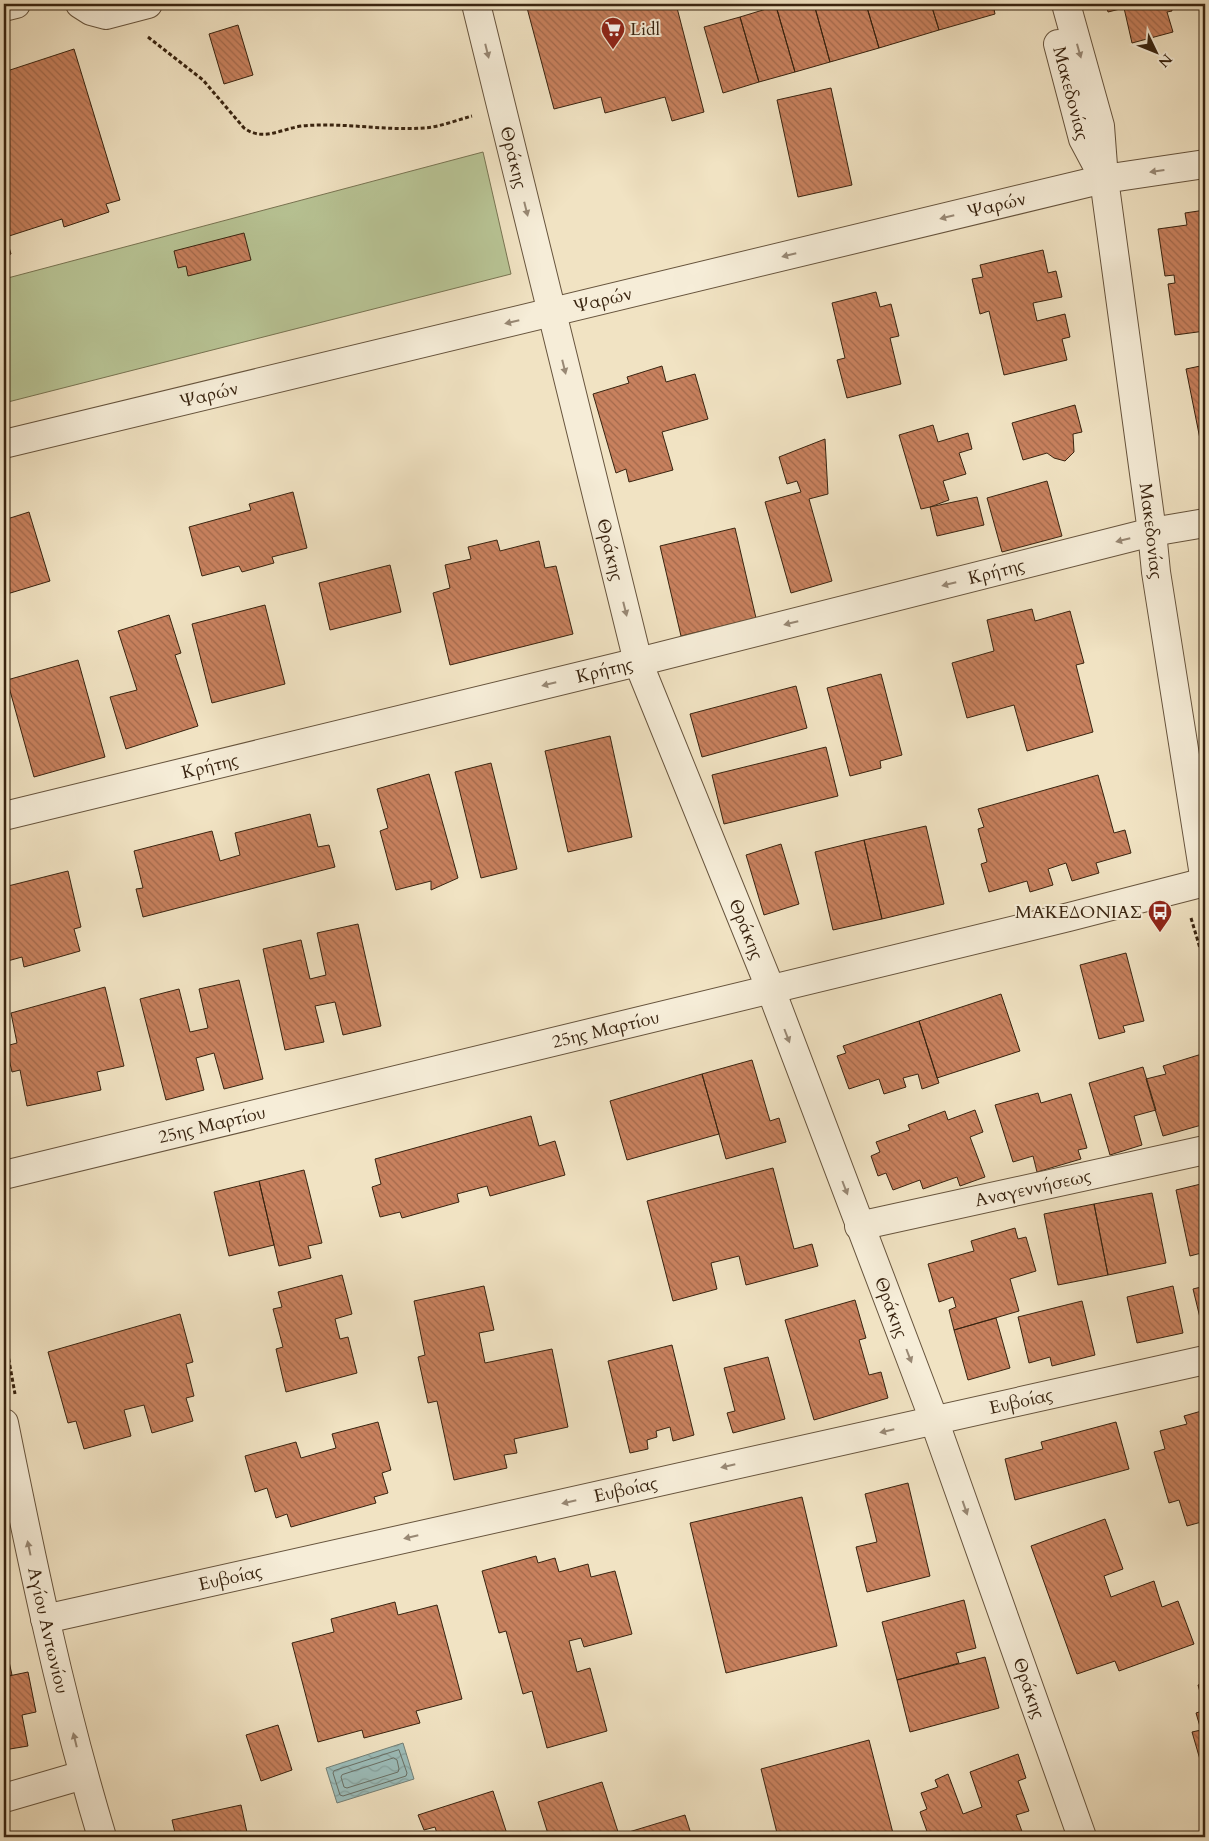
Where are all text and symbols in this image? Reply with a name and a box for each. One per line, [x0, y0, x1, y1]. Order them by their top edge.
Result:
supermarket icon: Lidl [600, 16, 626, 50]
place label: Lidl [630, 17, 661, 42]
north arrow [1132, 28, 1182, 78]
one-way arrow [1075, 43, 1083, 58]
one-way arrow [483, 44, 491, 59]
street label: Μακεδονίας [1046, 44, 1095, 144]
text: N [1154, 50, 1176, 71]
street label: Θράκης [494, 124, 533, 192]
one-way arrow [1149, 168, 1165, 176]
street label: Ψαρών [965, 186, 1028, 224]
one-way arrow [522, 202, 530, 217]
one-way arrow [940, 213, 955, 221]
one-way arrow [782, 251, 797, 259]
street label: Ψαρών [571, 281, 635, 319]
one-way arrow [505, 318, 520, 326]
one-way arrow [560, 359, 568, 374]
street label: Ψαρών [178, 376, 241, 414]
street label: Μακεδονίας [1132, 482, 1169, 581]
street label: Θράκης [590, 516, 630, 584]
one-way arrow [1116, 536, 1131, 544]
street label: Κρήτης [965, 553, 1028, 591]
one-way arrow [941, 580, 956, 588]
one-way arrow [621, 602, 629, 617]
one-way arrow [784, 620, 799, 628]
street label: Κρήτης [574, 652, 636, 690]
one-way arrow [541, 680, 556, 688]
street label: Κρήτης [179, 747, 242, 785]
street label: Θράκης [722, 895, 770, 964]
bus stop icon: ΜΑΚΕΔΟΝΙΑΣ [1147, 899, 1173, 933]
place label: ΜΑΚΕΔΟΝΙΑΣ [1015, 900, 1142, 925]
street label: 25ης Μαρτίου [549, 1005, 662, 1055]
one-way arrow [783, 1029, 791, 1044]
street label: 25ης Μαρτίου [156, 1100, 268, 1150]
street label: Αναγεννήσεως [972, 1163, 1094, 1213]
one-way arrow [841, 1181, 849, 1196]
street label: Θράκης [868, 1273, 914, 1342]
one-way arrow [905, 1349, 913, 1364]
street label: Ευβοίας [987, 1382, 1056, 1421]
one-way arrow [879, 1427, 894, 1435]
one-way arrow [720, 1462, 735, 1470]
street label: Ευβοίας [591, 1471, 660, 1509]
one-way arrow [562, 1498, 577, 1506]
one-way arrow [962, 1501, 969, 1516]
one-way arrow [403, 1533, 418, 1541]
one-way arrow [25, 1540, 33, 1555]
street label: Ευβοίας [196, 1559, 265, 1597]
street label: Αγίου Αντωνίου [21, 1565, 74, 1696]
street label: Θράκης [1006, 1654, 1051, 1723]
one-way arrow [71, 1732, 79, 1747]

